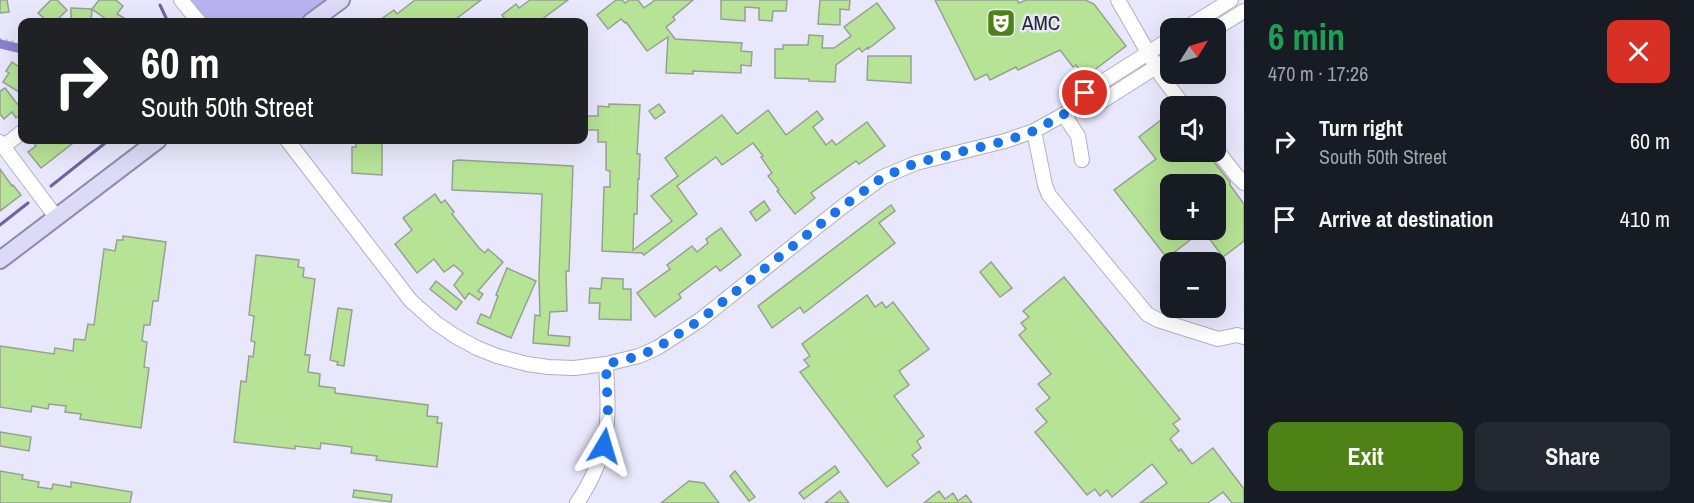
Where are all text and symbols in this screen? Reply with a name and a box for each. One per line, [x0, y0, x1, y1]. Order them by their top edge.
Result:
theatre icon: AMC [985, 7, 1017, 39]
place label: AMC [1021, 8, 1060, 37]
text: 6 min [1268, 13, 1345, 61]
north arrow [1160, 18, 1226, 84]
map controls [1160, 18, 1226, 318]
button: close [1607, 20, 1670, 83]
text: 60 m [141, 35, 220, 91]
icon: right [42, 42, 120, 120]
text: 470 m · 17:26 [1268, 60, 1368, 87]
pin [1059, 67, 1110, 118]
icon: arrive [1068, 76, 1101, 109]
text: South 50th Street [141, 89, 313, 125]
button: sound [1160, 96, 1226, 162]
text: Turn right [1319, 113, 1403, 143]
icon: right [1268, 125, 1301, 158]
text: 60 m [1630, 126, 1670, 156]
text: South 50th Street [1319, 143, 1447, 170]
button: + [1160, 174, 1226, 240]
icon: arrive [1268, 203, 1301, 236]
text: Arrive at destination [1319, 204, 1493, 234]
text: 410 m [1620, 204, 1670, 234]
button: − [1160, 252, 1226, 318]
position arrow [572, 414, 636, 478]
button: Exit [1268, 422, 1463, 491]
button: Share [1475, 422, 1670, 491]

